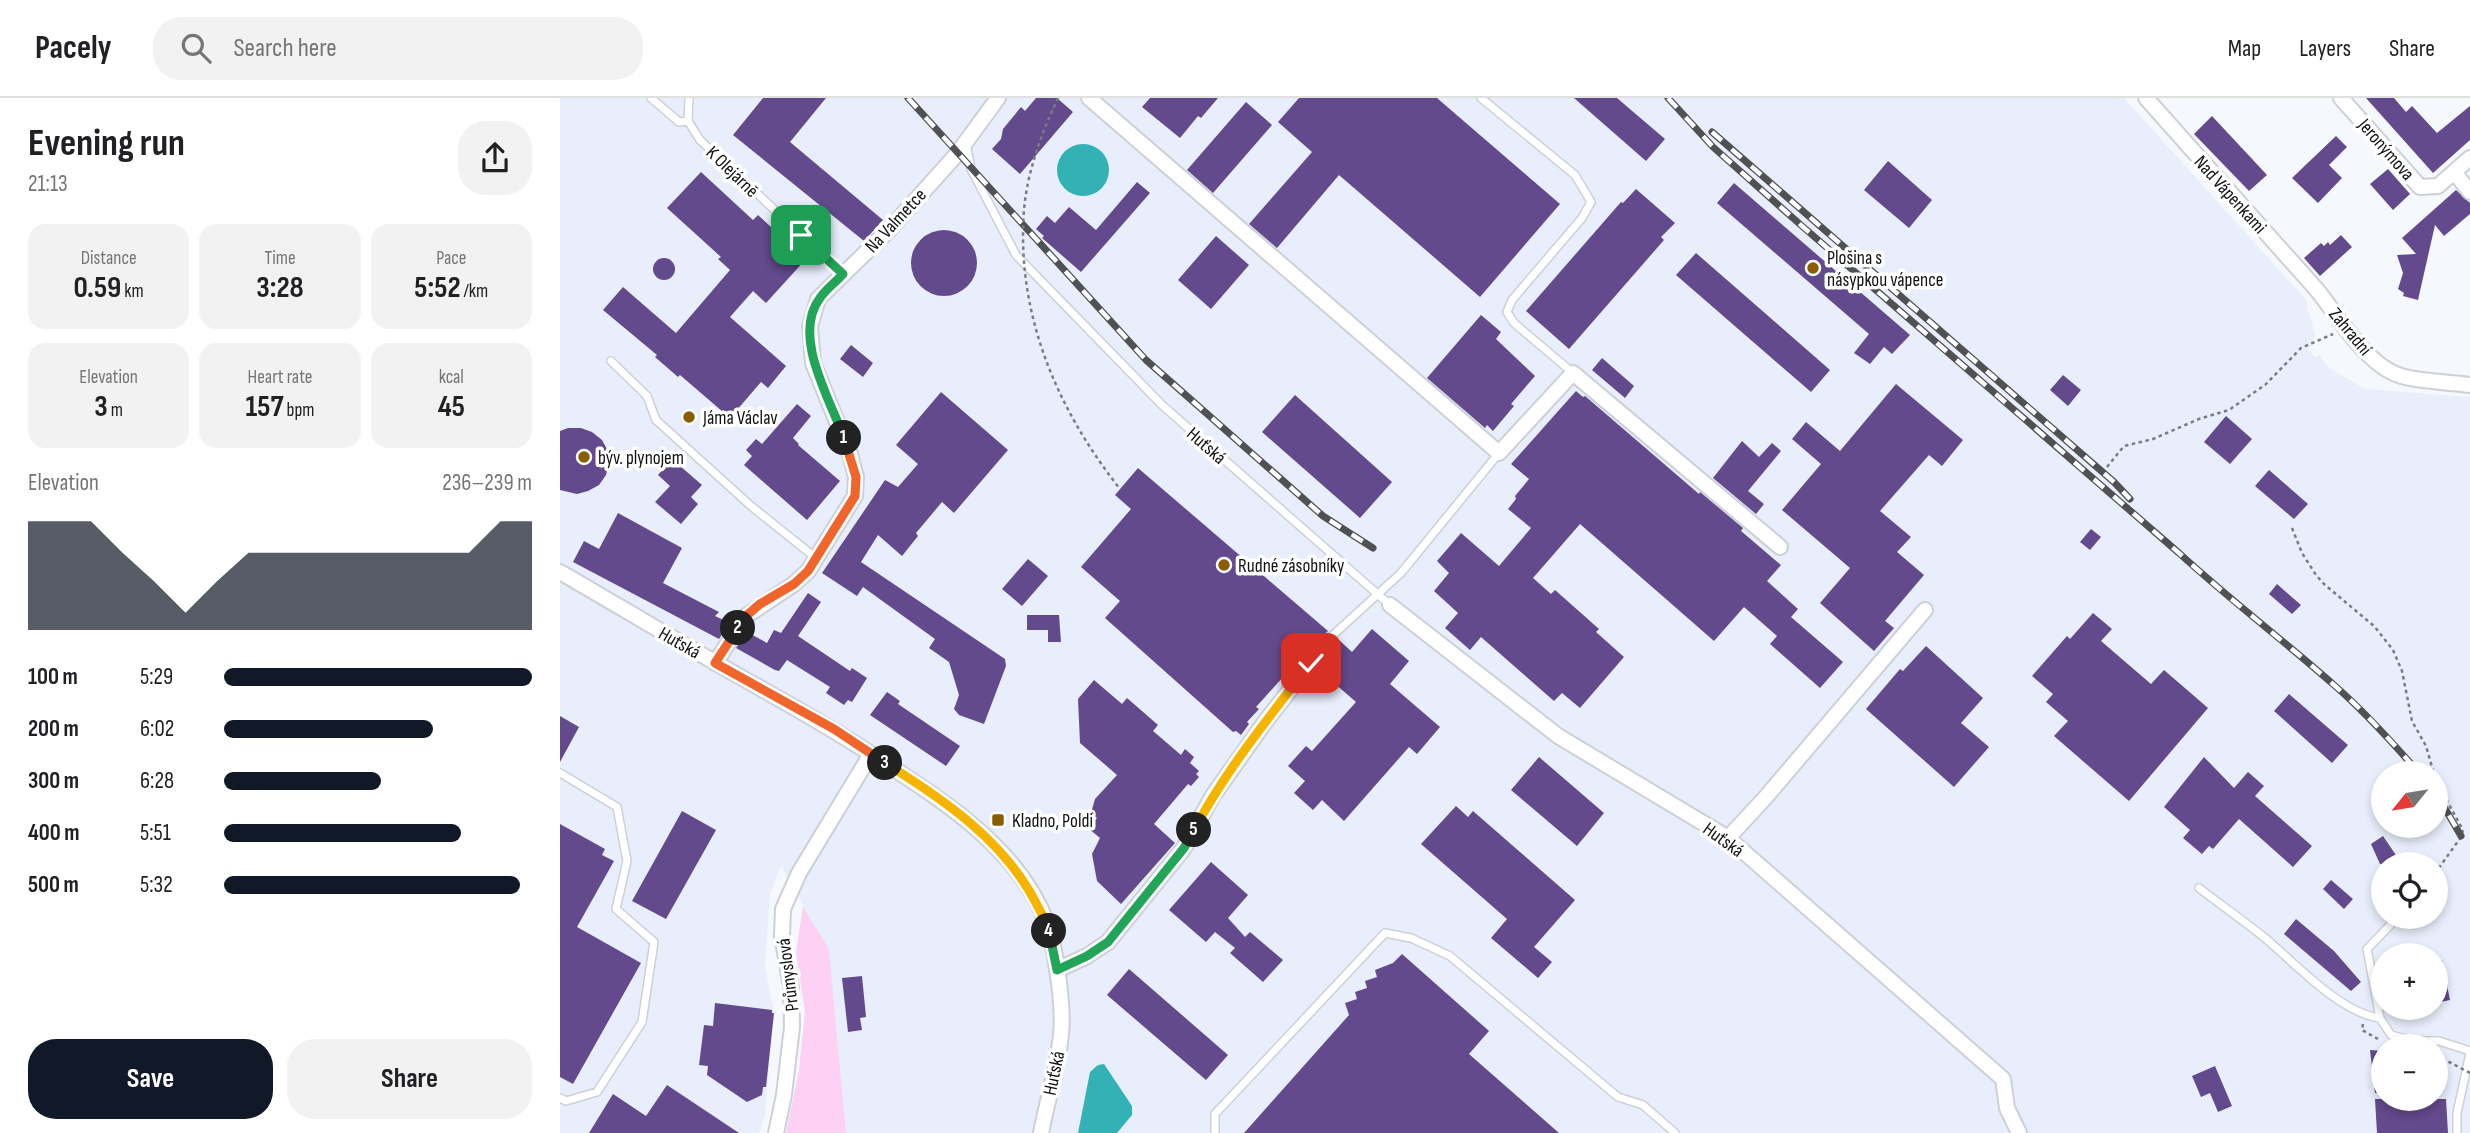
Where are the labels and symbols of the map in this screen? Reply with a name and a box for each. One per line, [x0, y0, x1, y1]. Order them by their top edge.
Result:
street label: Jeronýmova [2352, 114, 2419, 186]
street label: K Olejárně [701, 142, 763, 203]
street label: Nad Vápenkami [2189, 151, 2271, 239]
street label: Na Valmetce [861, 184, 932, 258]
pin [771, 205, 831, 265]
place label: Plošina s násypkou vápence [1827, 247, 1943, 292]
marker: Plošina s násypkou vápence [1805, 260, 1821, 276]
street label: Zahradní [2323, 303, 2377, 361]
place label: Jáma Václav [702, 407, 778, 430]
marker: Jáma Václav [681, 409, 697, 425]
pin: 1 [826, 420, 862, 456]
street label: Huťská [1182, 423, 1230, 469]
place label: býv. plynojem [598, 447, 684, 470]
marker: býv. plynojem [576, 449, 592, 465]
place label: Rudné zásobníky [1238, 555, 1345, 578]
marker: Rudné zásobníky [1216, 557, 1232, 573]
pin: 2 [720, 610, 756, 646]
street label: Huťská [654, 622, 704, 664]
pin [1281, 633, 1341, 693]
pin: 3 [868, 746, 902, 780]
north arrow [2371, 761, 2448, 838]
place label: Kladno, Poldi [1012, 810, 1093, 833]
marker: Kladno, Poldi [990, 812, 1006, 828]
pin: 5 [1176, 812, 1212, 848]
street label: Huťská [1698, 818, 1748, 863]
pin: 4 [1032, 914, 1066, 948]
street label: Průmyslová [773, 937, 804, 1013]
street label: Huťská [1039, 1049, 1070, 1098]

